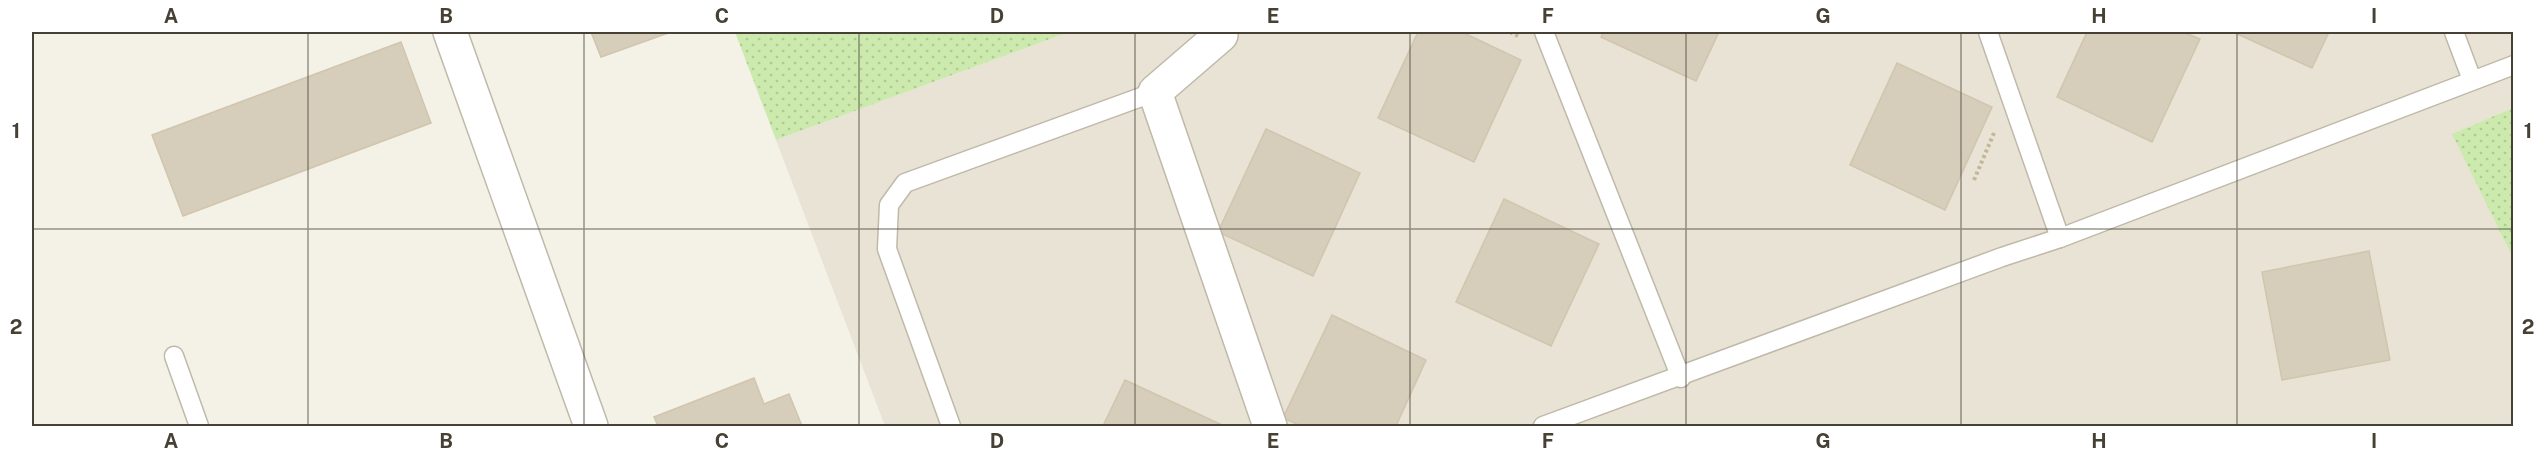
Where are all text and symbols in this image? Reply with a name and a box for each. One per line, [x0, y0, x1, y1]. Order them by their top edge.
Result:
text: A [164, 4, 178, 28]
text: B [439, 4, 453, 28]
text: C [715, 4, 729, 28]
text: D [990, 4, 1004, 28]
text: E [1267, 4, 1279, 28]
text: F [1542, 4, 1554, 28]
text: G [1815, 4, 1831, 28]
text: H [2091, 4, 2107, 28]
text: I [2371, 4, 2377, 28]
text: 1 [12, 119, 20, 143]
text: 1 [2524, 119, 2532, 143]
text: 2 [10, 315, 22, 339]
text: 2 [2522, 315, 2534, 339]
text: A [164, 429, 178, 453]
text: B [439, 429, 453, 453]
text: C [715, 429, 729, 453]
text: D [990, 429, 1004, 453]
text: E [1267, 429, 1279, 453]
text: F [1542, 429, 1554, 453]
text: G [1815, 429, 1831, 453]
text: H [2091, 429, 2107, 453]
text: I [2371, 429, 2377, 453]

